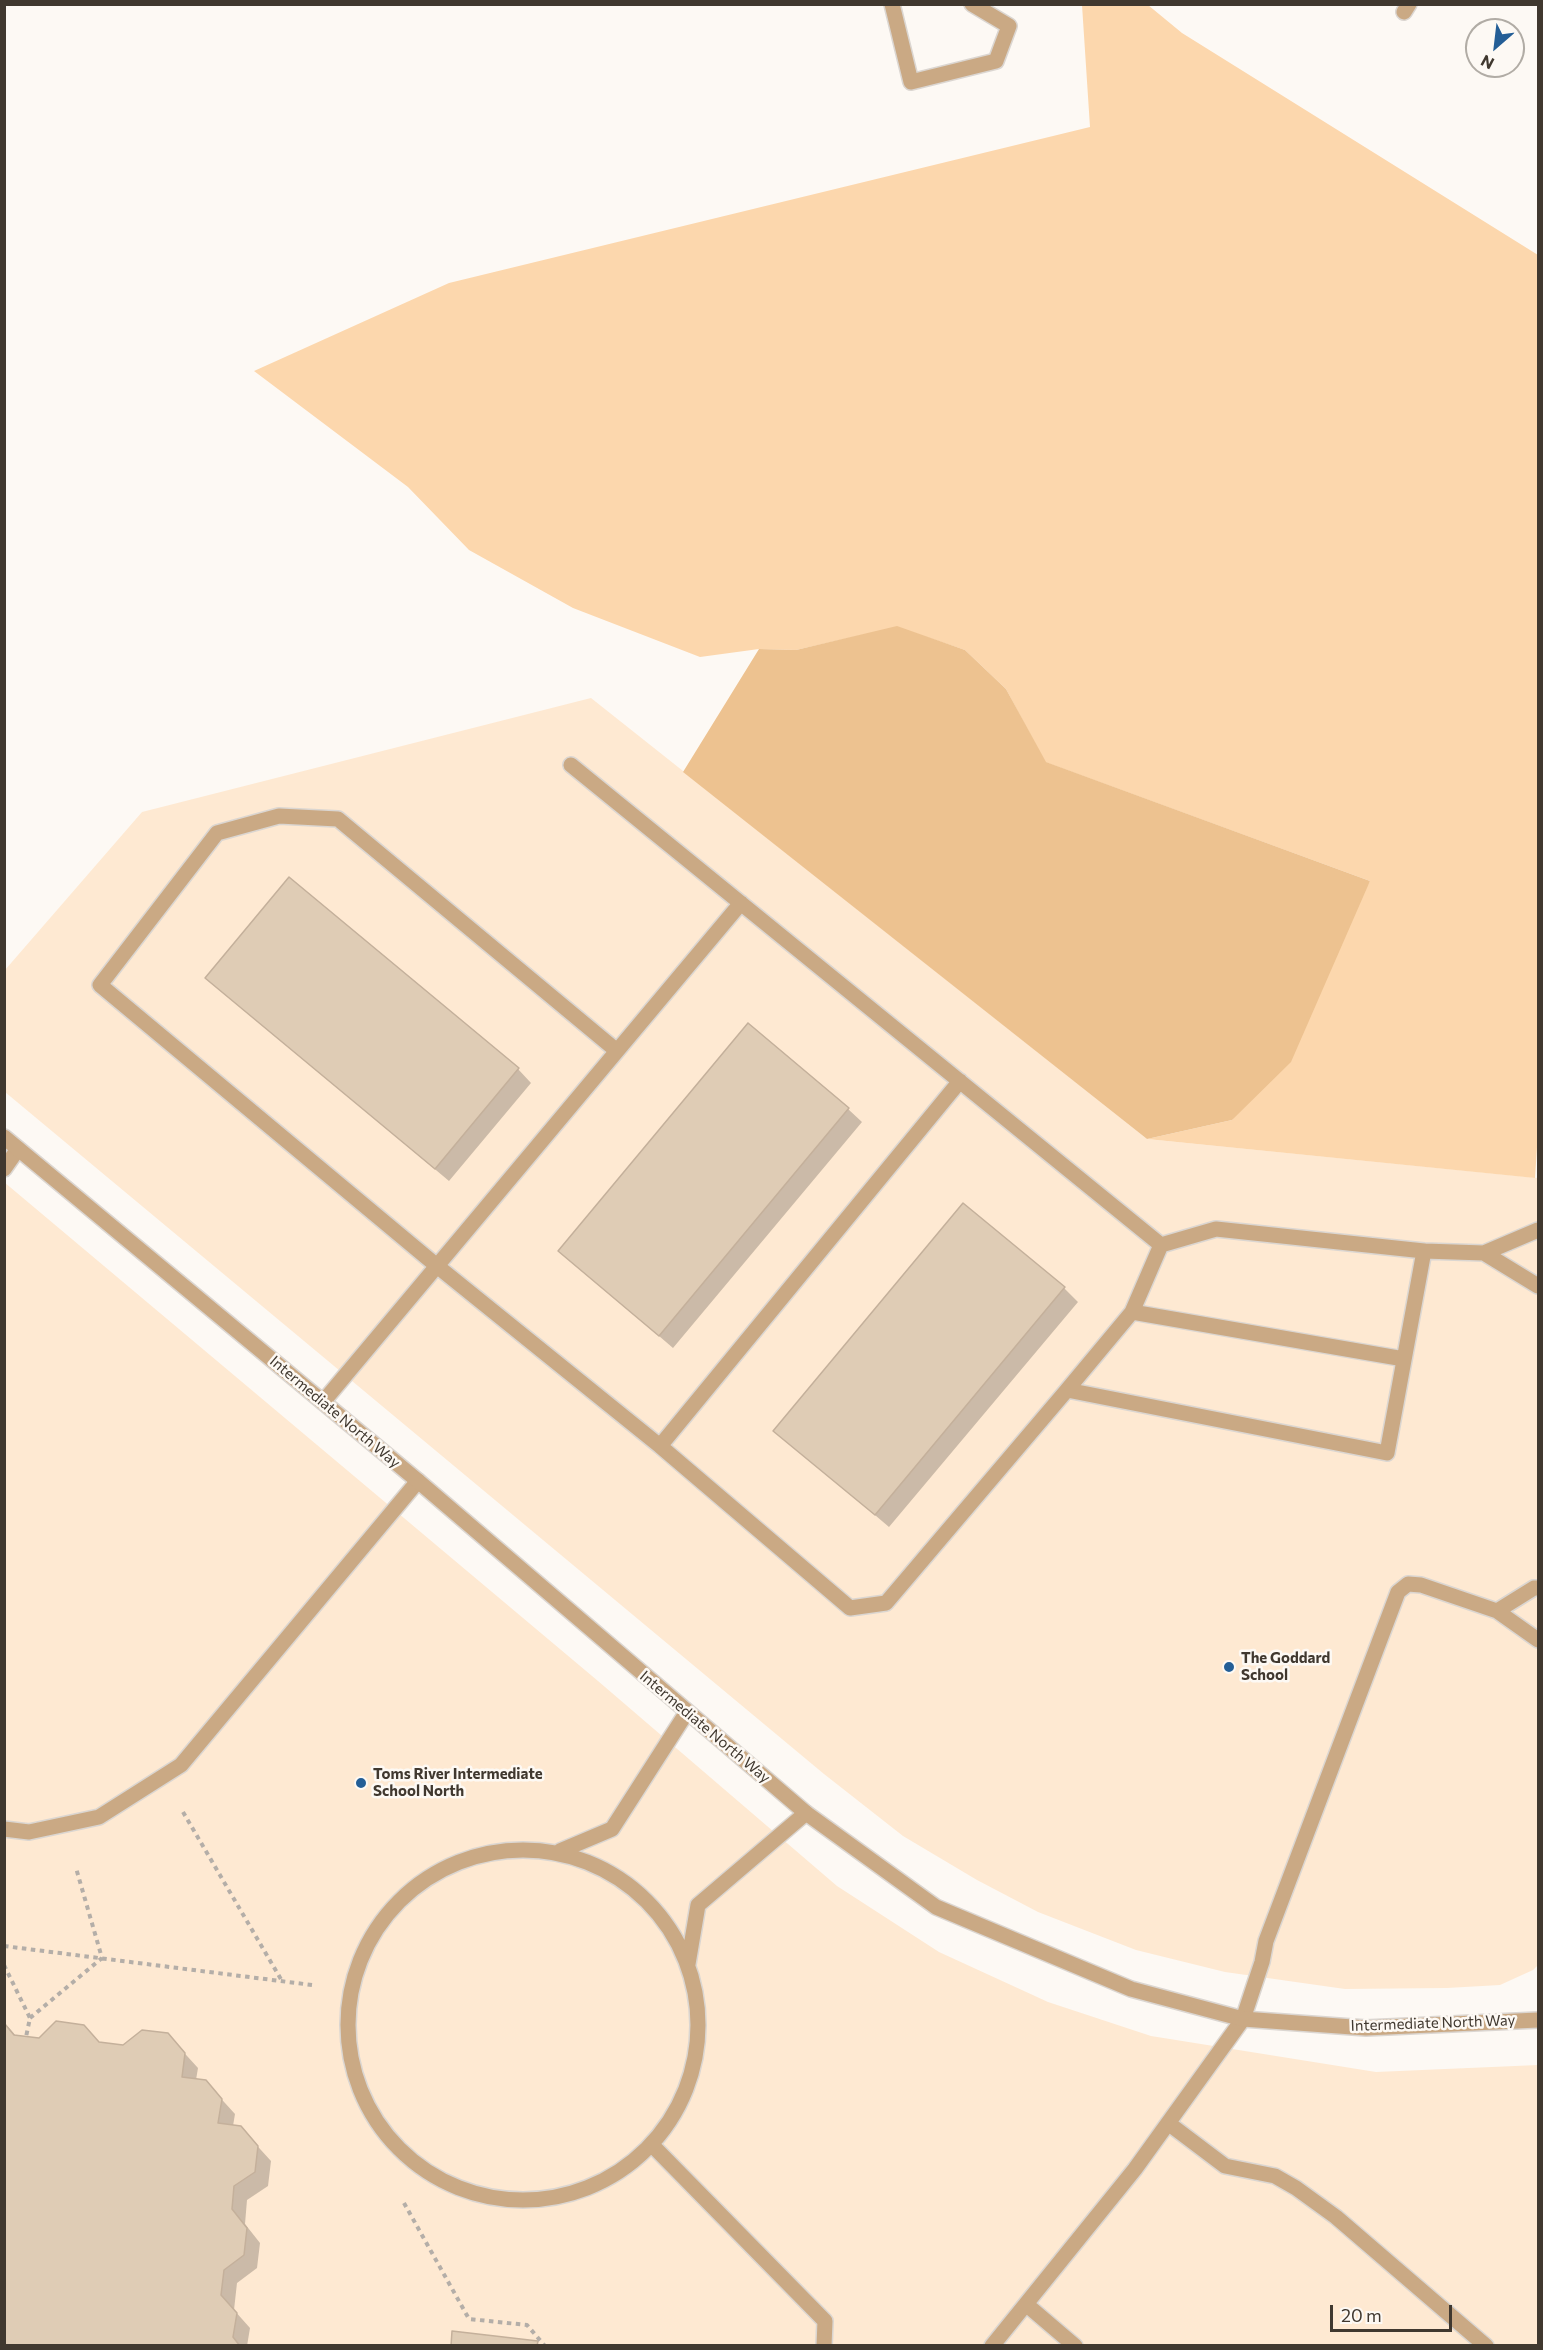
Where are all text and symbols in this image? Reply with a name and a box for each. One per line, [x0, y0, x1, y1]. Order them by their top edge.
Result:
north arrow [1465, 18, 1525, 78]
text: N [1477, 51, 1497, 74]
street label: Intermediate North Way [266, 1352, 404, 1472]
place label: The Goddard School [1241, 1649, 1330, 1684]
marker: The Goddard School [1222, 1660, 1236, 1674]
street label: Intermediate North Way [636, 1667, 774, 1787]
place label: Toms River Intermediate School North [373, 1765, 543, 1800]
marker: Toms River Intermediate School North [354, 1776, 368, 1790]
street label: Intermediate North Way [1350, 2011, 1516, 2035]
scale bar [1333, 2293, 1454, 2331]
text: 20 m [1341, 2304, 1382, 2326]

